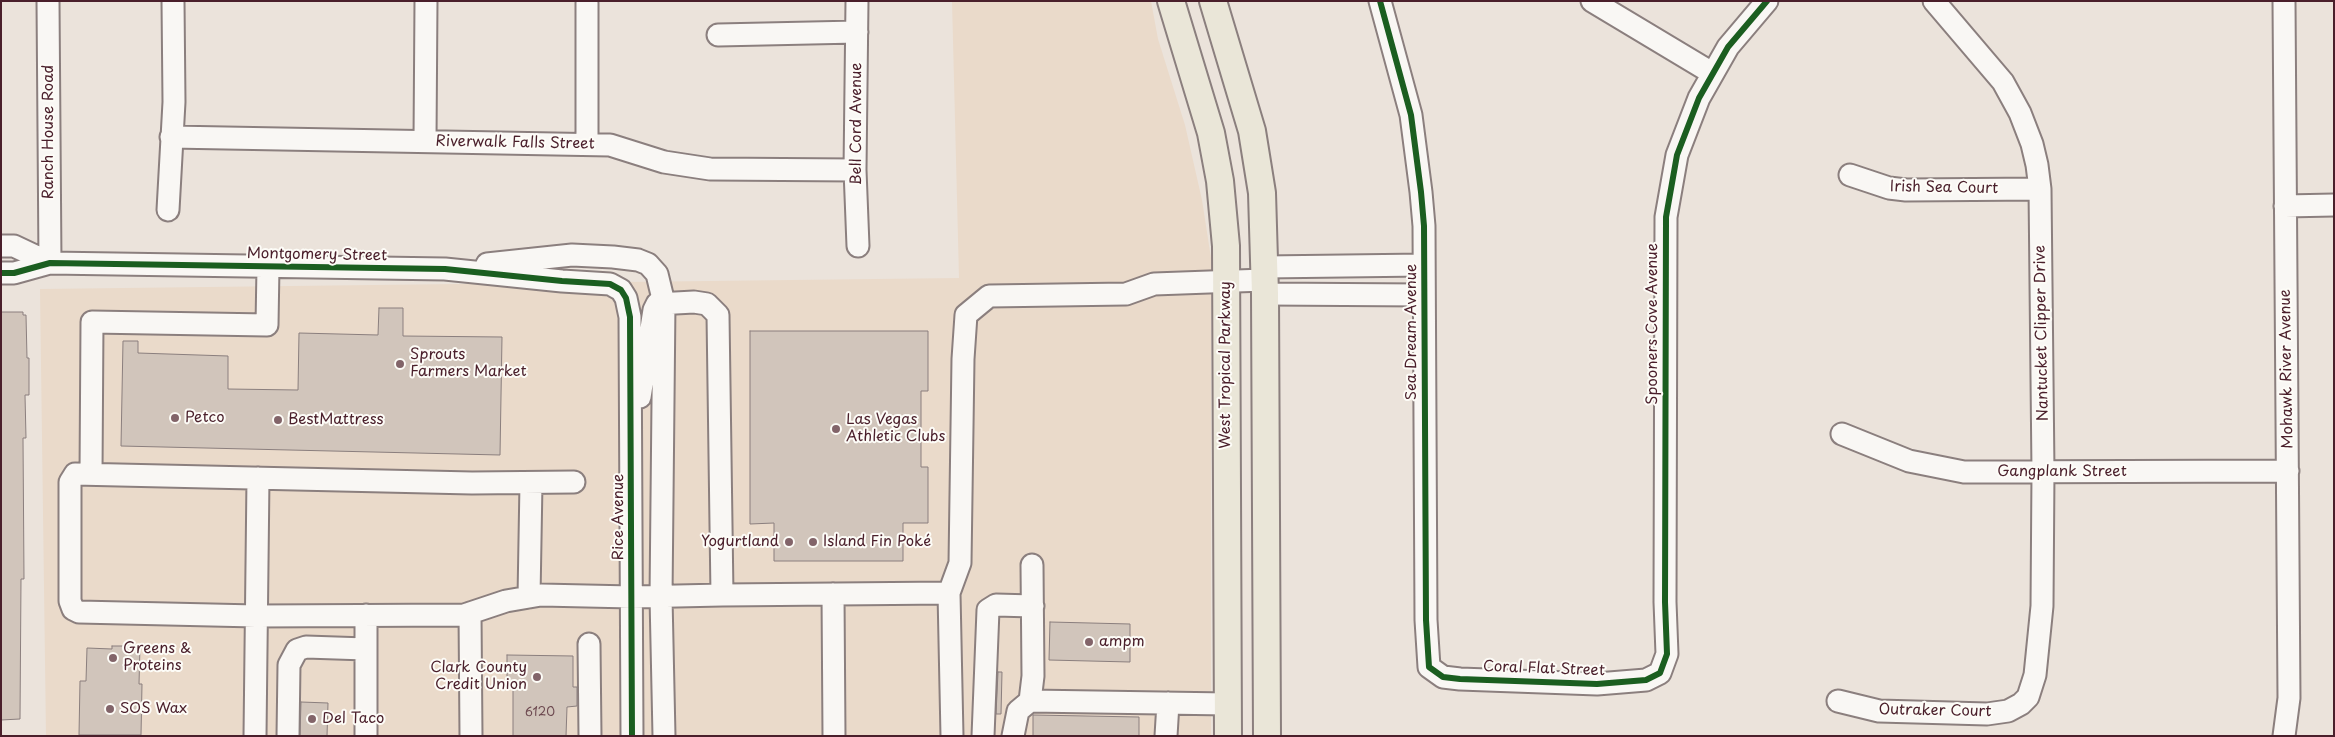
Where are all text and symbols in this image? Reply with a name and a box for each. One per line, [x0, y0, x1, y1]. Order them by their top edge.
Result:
street label: Bell Cord Avenue [848, 63, 866, 185]
street label: Ranch House Road [40, 65, 58, 199]
street label: Riverwalk Falls Street [435, 133, 595, 153]
street label: Irish Sea Court [1890, 178, 1998, 198]
street label: Spooners Cove Avenue [1644, 243, 1662, 405]
street label: Montgomery Street [247, 245, 387, 265]
street label: Nantucket Clipper Drive [2031, 245, 2053, 421]
street label: Sea Dream Avenue [1403, 264, 1421, 400]
street label: West Tropical Parkway [1217, 281, 1235, 449]
street label: Mohawk River Avenue [2277, 289, 2297, 449]
place label: Sprouts Farmers Market [410, 346, 527, 381]
marker: Sprouts Farmers Market [394, 358, 406, 370]
place label: Petco [185, 409, 225, 427]
place label: BestMattress [288, 411, 384, 429]
place label: Las Vegas Athletic Clubs [846, 411, 945, 446]
marker: Petco [169, 412, 181, 424]
marker: BestMattress [272, 414, 284, 426]
marker: Las Vegas Athletic Clubs [830, 423, 842, 435]
street label: Gangplank Street [1997, 463, 2127, 481]
street label: Rice Avenue [610, 474, 628, 560]
place label: Yogurtland [701, 533, 779, 551]
place label: Island Fin Poké [823, 533, 931, 551]
marker: Yogurtland [783, 536, 795, 548]
marker: Island Fin Poké [807, 536, 819, 548]
place label: ampm [1099, 633, 1145, 651]
marker: ampm [1083, 636, 1095, 648]
place label: Greens & Proteins [123, 640, 191, 675]
marker: Greens & Proteins [107, 652, 119, 664]
street label: Coral Flat Street [1483, 658, 1605, 680]
place label: Clark County Credit Union [430, 659, 527, 694]
marker: Clark County Credit Union [531, 671, 543, 683]
place label: SOS Wax [120, 700, 187, 718]
street label: Outraker Court [1878, 701, 1992, 721]
marker: SOS Wax [104, 703, 116, 715]
house number: 6120 [525, 706, 555, 720]
place label: Del Taco [322, 710, 384, 728]
marker: Del Taco [306, 713, 318, 725]

